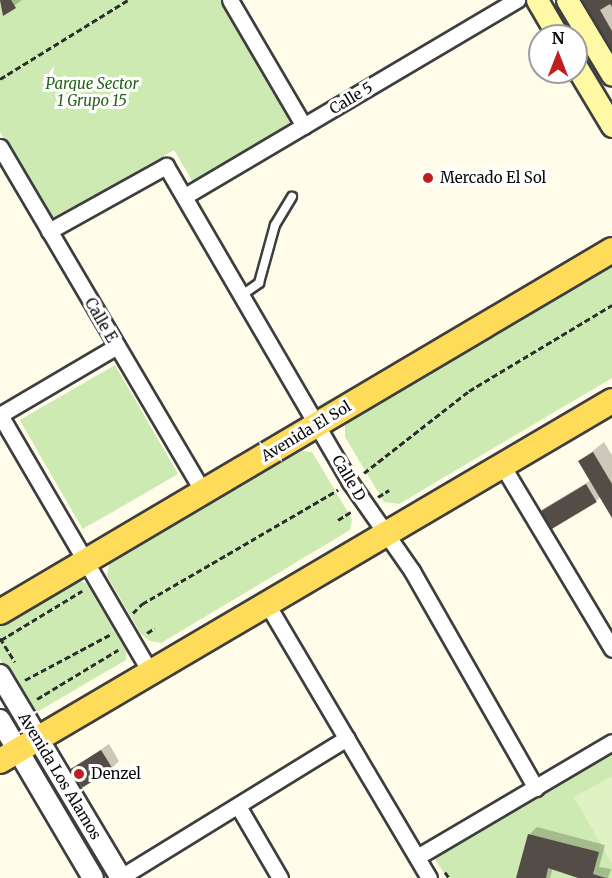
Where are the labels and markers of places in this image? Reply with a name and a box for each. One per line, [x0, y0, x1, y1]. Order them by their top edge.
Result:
place label: Mercado El Sol [440, 169, 546, 187]
marker: Mercado El Sol [421, 171, 435, 185]
place label: Denzel [91, 765, 141, 783]
marker: Denzel [72, 767, 86, 781]

